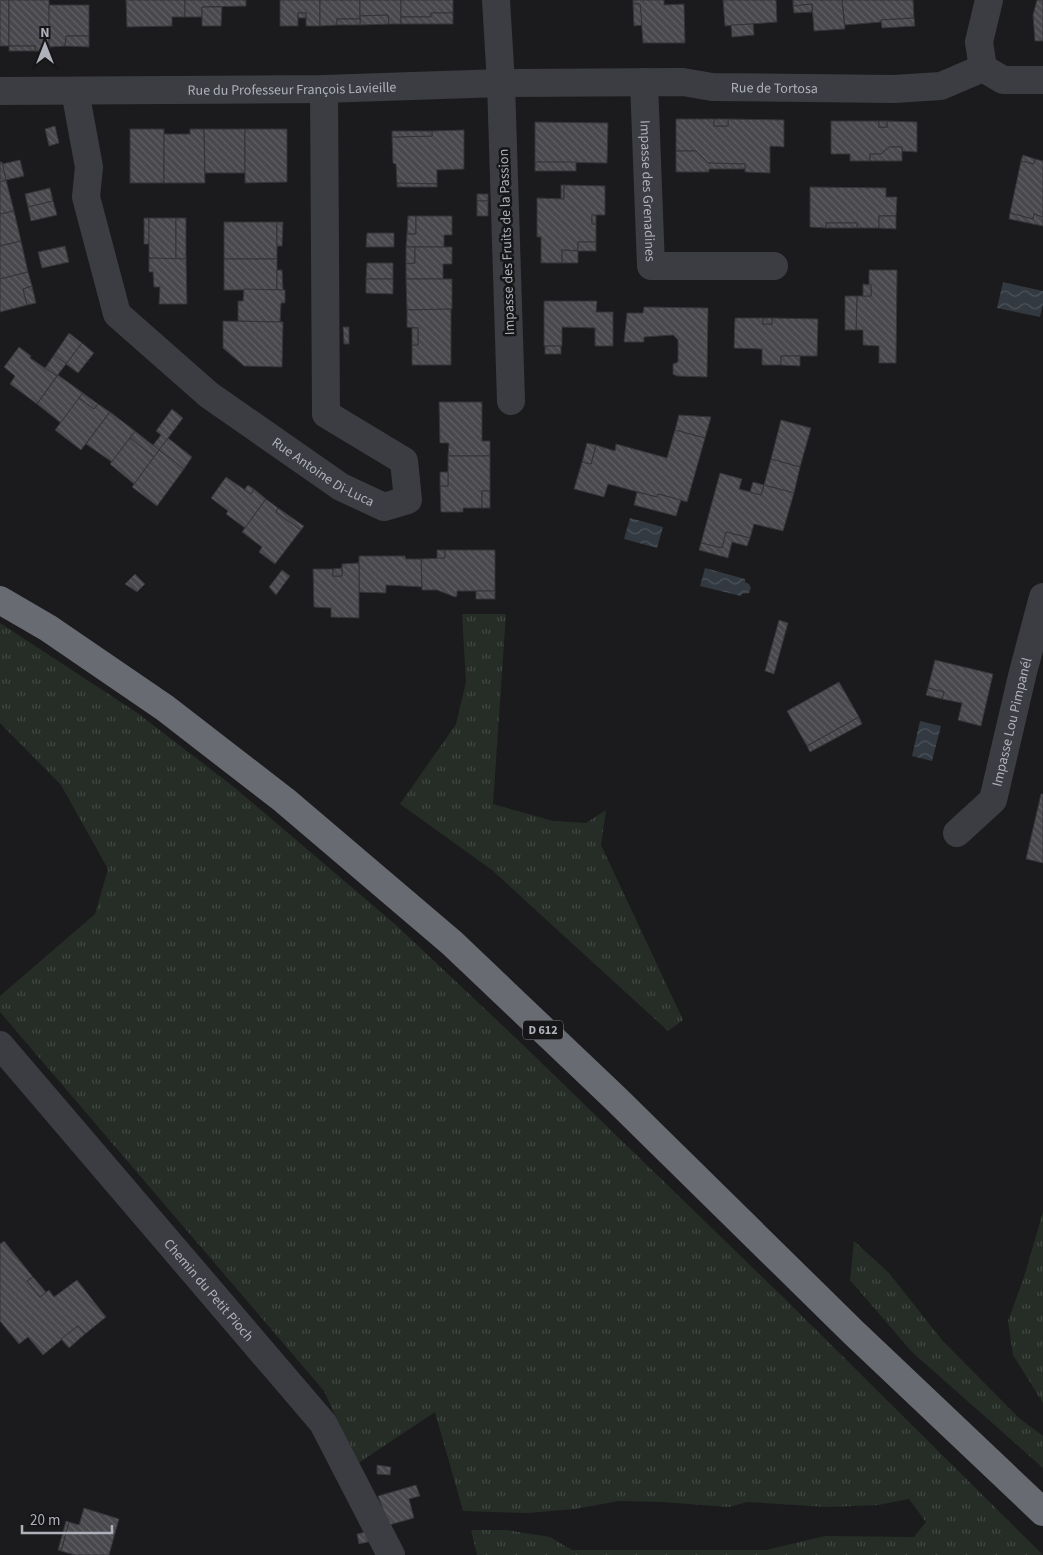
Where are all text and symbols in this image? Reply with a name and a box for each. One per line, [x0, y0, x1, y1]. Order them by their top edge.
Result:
north arrow [20, 20, 70, 70]
text: N [40, 23, 50, 43]
street label: Rue du Professeur François Lavieille [188, 78, 397, 101]
street label: Rue de Tortosa [731, 78, 818, 99]
street label: Impasse des Grenadines [634, 120, 660, 262]
street label: Impasse des Fruits de la Passion [494, 149, 520, 335]
street label: Rue Antoine Di-Luca [268, 433, 377, 512]
street label: Impasse Lou Pimpanél [987, 655, 1038, 789]
road number: D 612 [523, 1020, 563, 1040]
street label: Chemin du Petit Pioch [159, 1235, 258, 1346]
scale bar [22, 1502, 112, 1534]
text: 20 m [30, 1510, 60, 1531]

